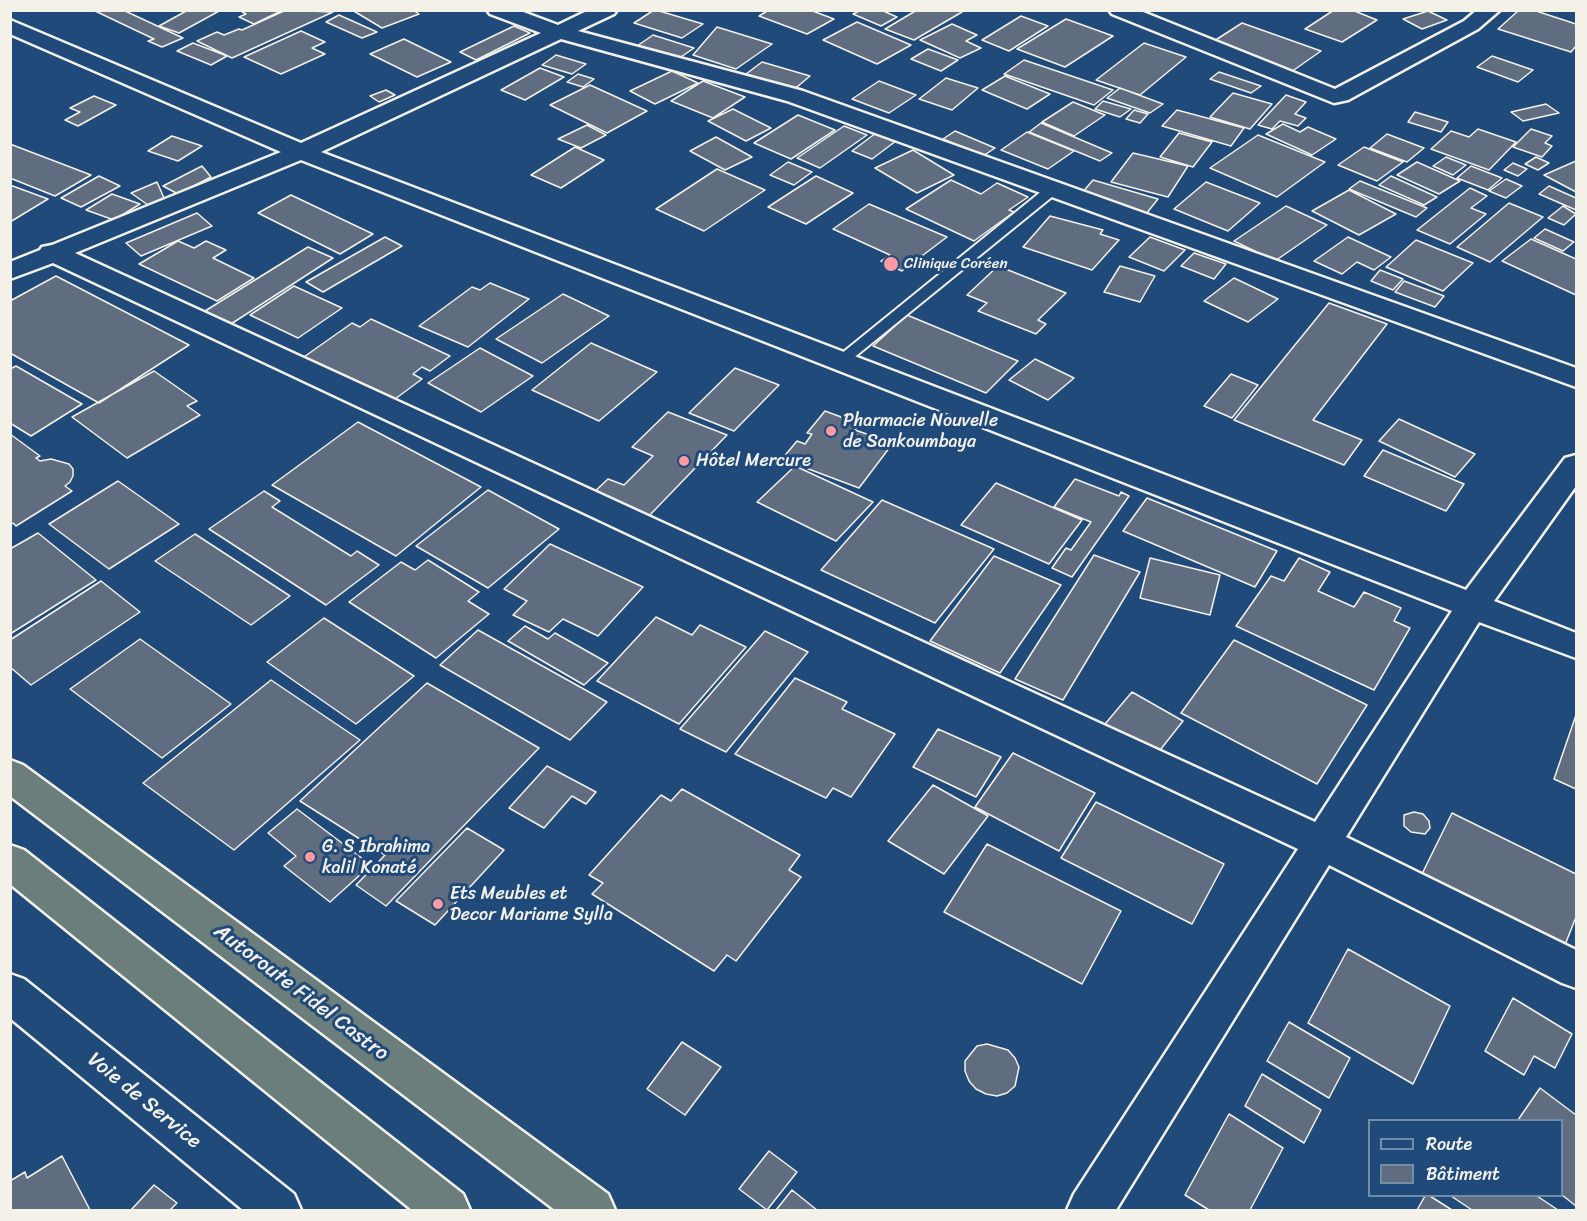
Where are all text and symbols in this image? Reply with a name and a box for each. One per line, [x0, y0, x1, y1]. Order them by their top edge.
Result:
marker: Clinique Coréen [882, 255, 900, 273]
place label: Clinique Coréen [904, 255, 1008, 273]
place label: Pharmacie Nouvelle de Sankoumbaya [843, 410, 998, 452]
marker: Pharmacie Nouvelle de Sankoumbaya [824, 424, 838, 438]
place label: Hôtel Mercure [696, 450, 811, 472]
marker: Hôtel Mercure [677, 454, 691, 468]
place label: G. S Ibrahima kalil Konaté [322, 836, 430, 878]
marker: G. S Ibrahima kalil Konaté [303, 850, 317, 864]
place label: Ets Meubles et Decor Mariame Sylla [450, 883, 613, 926]
marker: Ets Meubles et Decor Mariame Sylla [431, 897, 445, 911]
street label: Autoroute Fidel Castro [209, 919, 393, 1067]
street label: Voie de Service [82, 1048, 206, 1154]
legend [1368, 1119, 1563, 1197]
text: Route [1426, 1128, 1472, 1160]
text: Bâtiment [1426, 1158, 1500, 1190]

